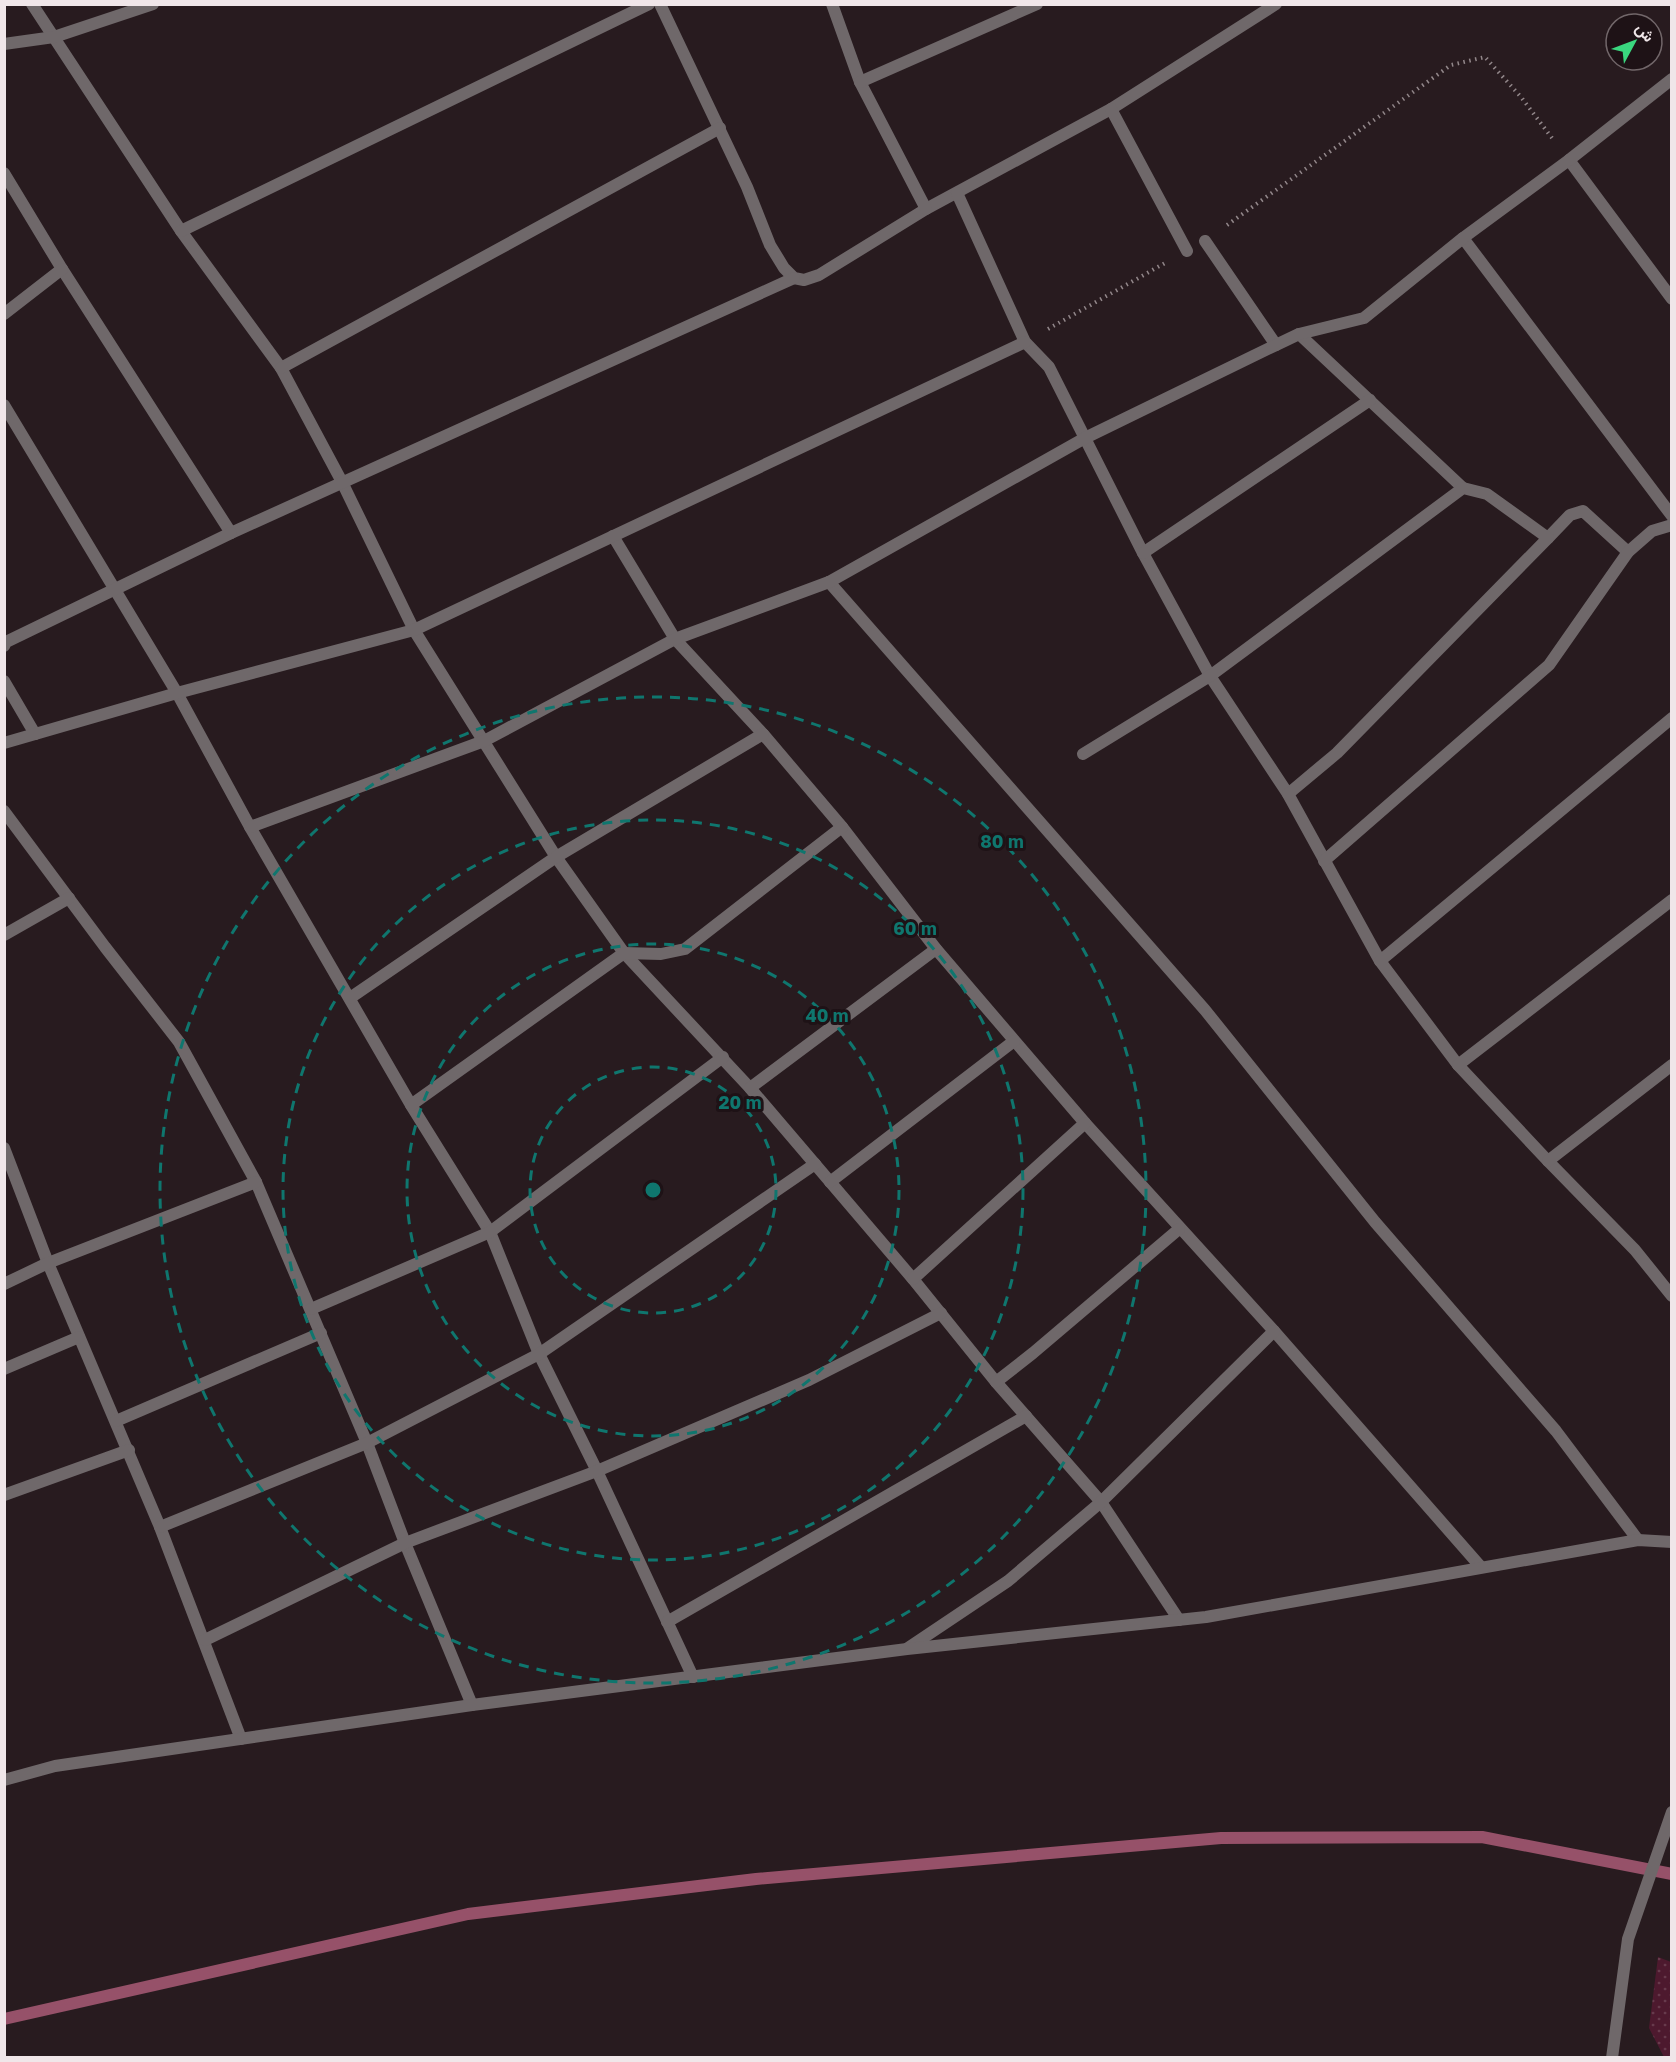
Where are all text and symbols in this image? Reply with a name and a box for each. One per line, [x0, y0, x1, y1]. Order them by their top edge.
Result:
north arrow [1604, 12, 1664, 72]
text: ش [1631, 18, 1659, 46]
text: 80 m [980, 830, 1024, 852]
text: 60 m [893, 917, 937, 939]
text: 40 m [805, 1004, 849, 1026]
text: 20 m [719, 1091, 761, 1113]
centre of rings [643, 1180, 663, 1200]

